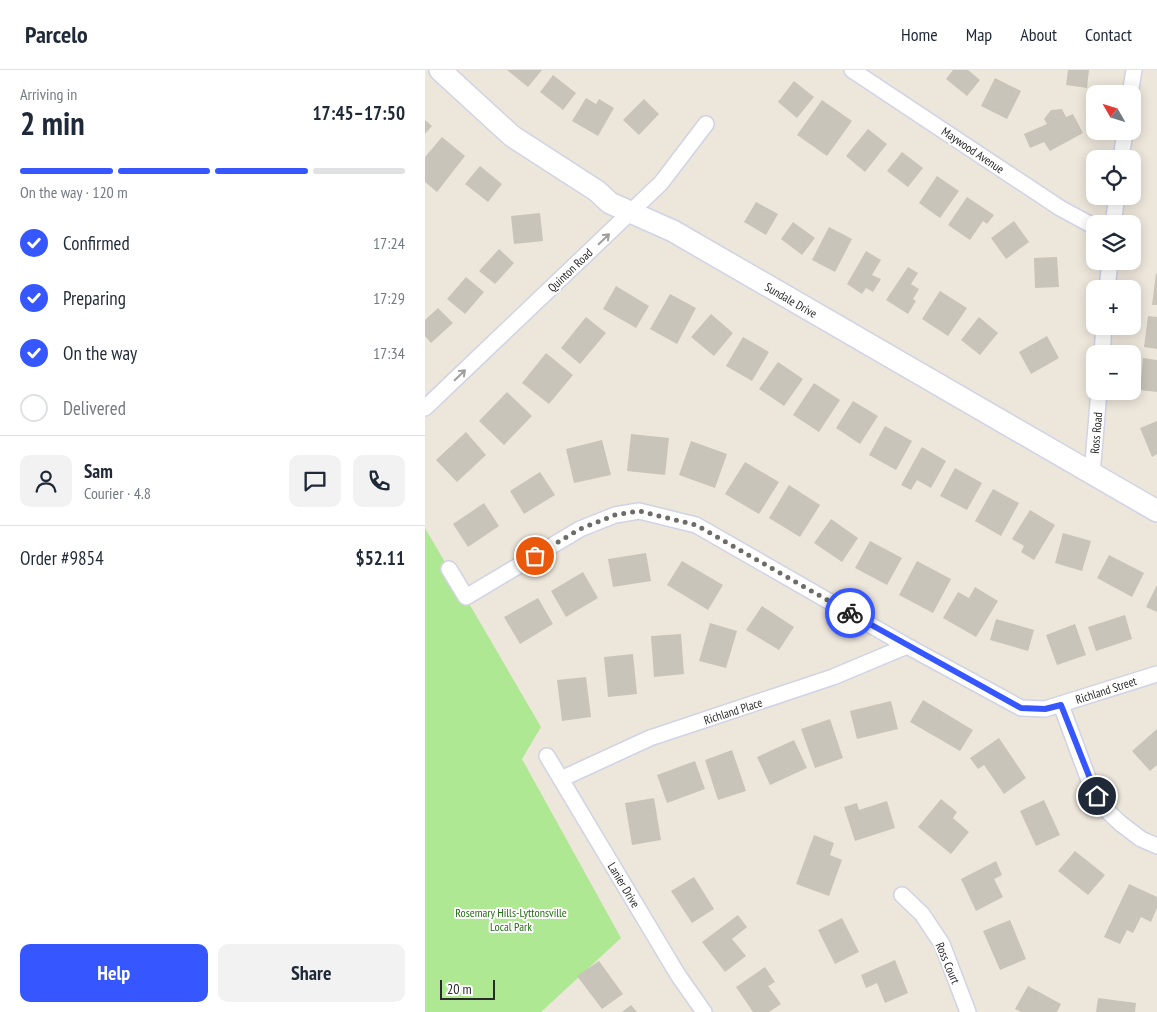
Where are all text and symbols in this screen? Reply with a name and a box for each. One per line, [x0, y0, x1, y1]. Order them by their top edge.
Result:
text: Parcelo [25, 19, 88, 50]
text: Home [901, 23, 938, 46]
text: Map [966, 23, 992, 46]
text: About [1020, 23, 1057, 46]
text: Contact [1085, 23, 1132, 46]
text: Arriving in [20, 84, 77, 104]
north arrow [1086, 85, 1141, 140]
map controls [1086, 85, 1141, 400]
text: 17:45–17:50 [312, 101, 405, 125]
text: 2 min [20, 102, 85, 144]
street label: Maywood Avenue [939, 124, 1007, 176]
button: locate [1086, 150, 1141, 205]
text: On the way · 120 m [20, 182, 128, 202]
button: layers [1086, 215, 1141, 270]
icon: check [20, 229, 48, 257]
text: Confirmed [63, 231, 130, 255]
text: 17:24 [373, 233, 405, 253]
one-way arrow [597, 233, 610, 245]
street label: Quinton Road [545, 245, 595, 295]
street label: Sundale Drive [762, 279, 820, 321]
button: + [1086, 280, 1141, 335]
icon: check [20, 284, 48, 312]
text: Preparing [63, 286, 126, 310]
text: 17:29 [373, 288, 405, 308]
icon: check [20, 339, 48, 367]
text: On the way [63, 341, 137, 365]
text: 17:34 [373, 343, 405, 363]
button: − [1086, 345, 1141, 400]
one-way arrow [454, 369, 467, 381]
text: Delivered [63, 396, 126, 420]
street label: Ross Road [1087, 412, 1105, 454]
button: person [20, 455, 72, 507]
button: chat [289, 455, 341, 507]
button: phone [353, 455, 405, 507]
text: Sam [84, 459, 113, 483]
text: Courier · 4.8 [84, 483, 151, 503]
pin [514, 535, 556, 577]
icon: bag [521, 542, 549, 570]
text: Order #9854 [20, 546, 104, 570]
text: $52.11 [356, 546, 405, 570]
courier [825, 588, 875, 638]
icon: bike [836, 599, 864, 627]
street label: Richland Street [1074, 673, 1139, 707]
street label: Richland Place [702, 694, 764, 727]
pin [1076, 775, 1118, 817]
icon: home [1083, 782, 1111, 810]
street label: Lanier Drive [605, 860, 643, 910]
park label: Rosemary Hills-Lyttonsville Local Park [455, 905, 567, 934]
street label: Ross Court [933, 940, 964, 987]
button: Help [20, 944, 208, 1002]
button: Share [218, 944, 405, 1002]
scale bar [440, 977, 495, 1000]
text: 20 m [447, 980, 472, 998]

